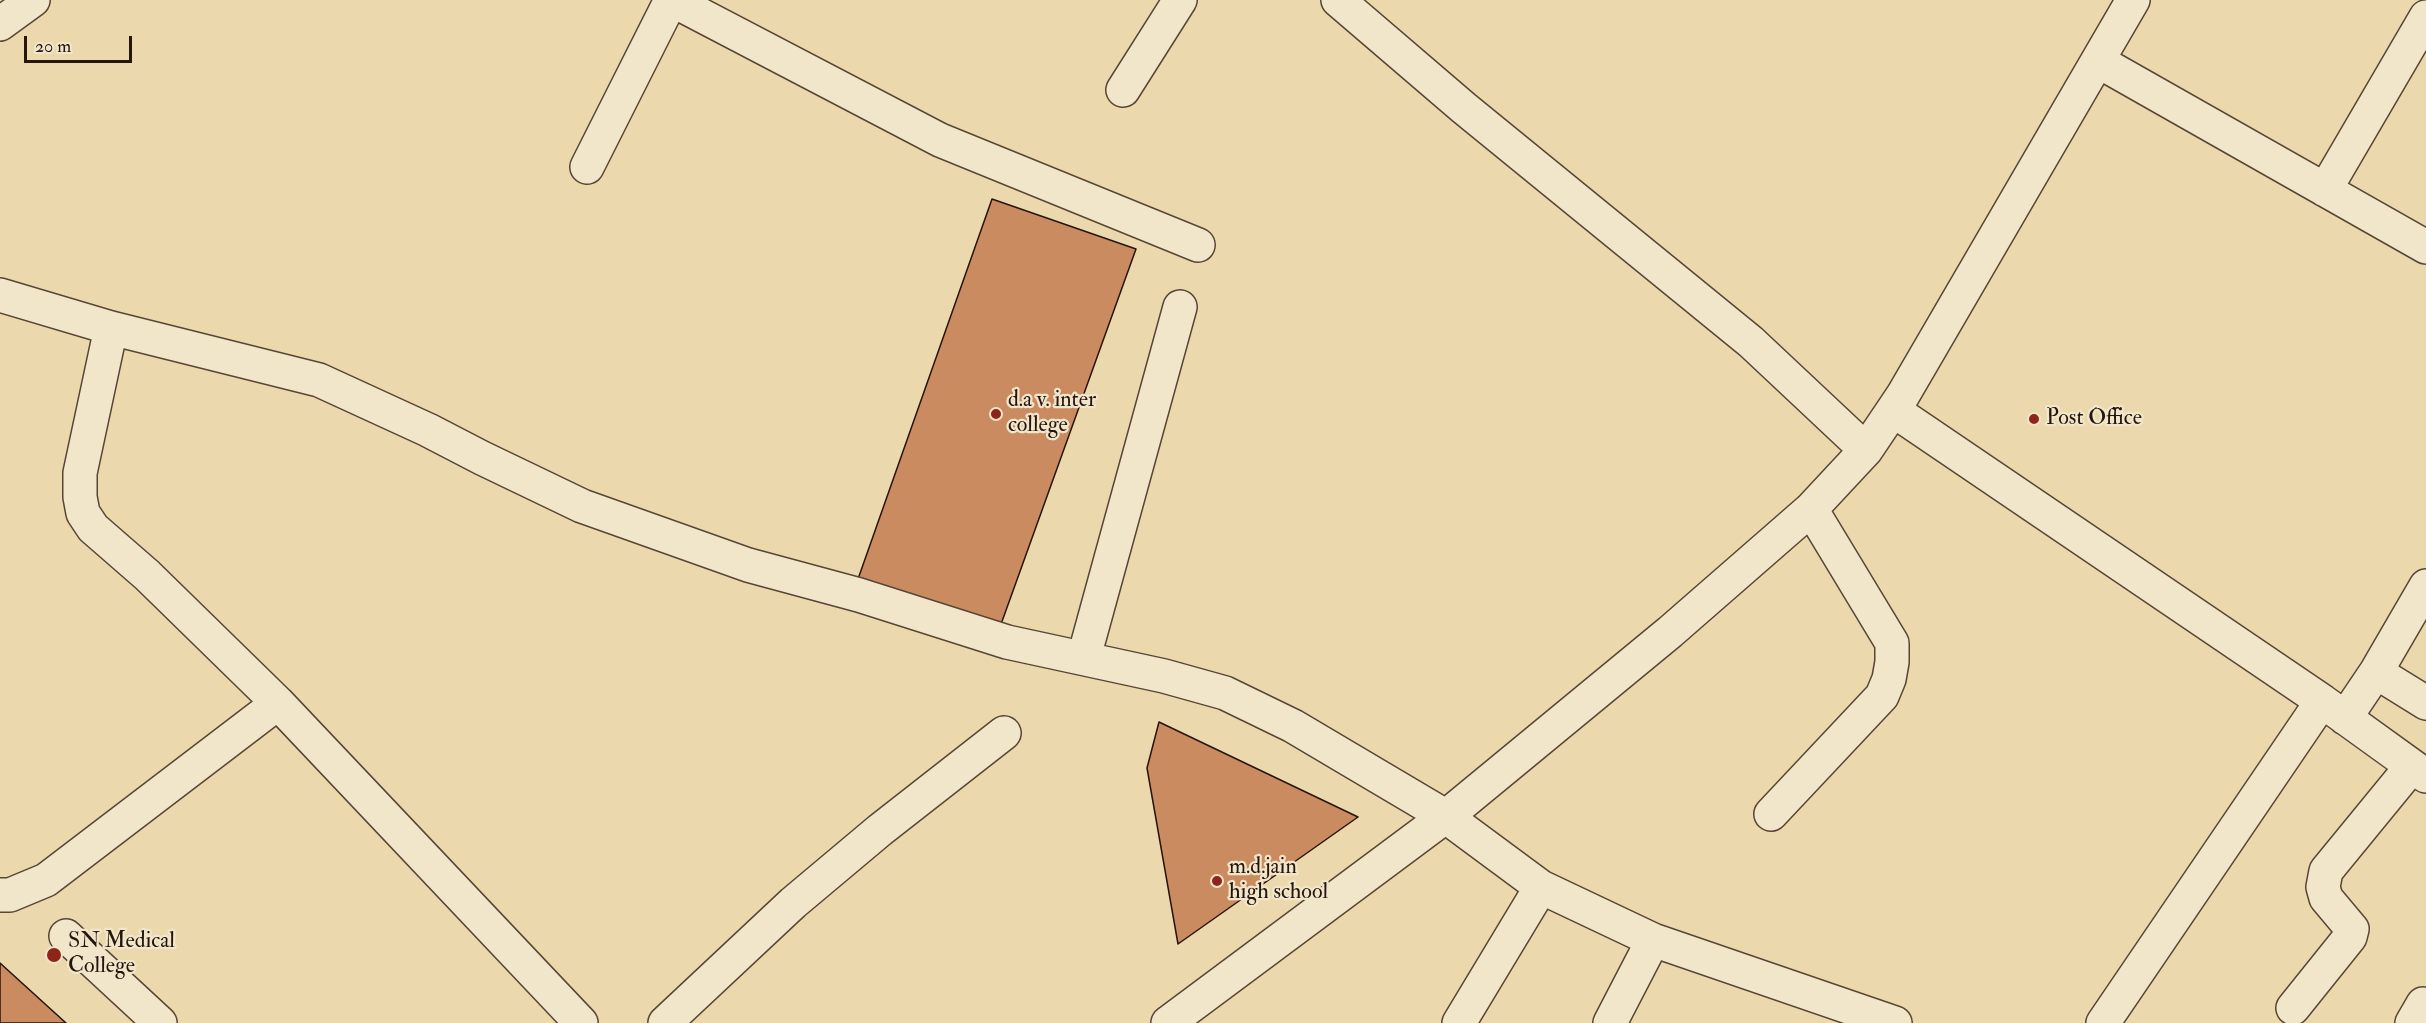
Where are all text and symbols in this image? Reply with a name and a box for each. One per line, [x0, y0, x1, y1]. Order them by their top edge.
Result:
scale bar [27, 24, 135, 62]
text: 20 m [35, 35, 71, 58]
place label: d.a v. inter college [1008, 388, 1096, 440]
place label: Post Office [2046, 406, 2142, 432]
marker: d.a v. inter college [989, 407, 1003, 421]
marker: Post Office [2027, 412, 2041, 426]
place label: m.d.jain high school [1229, 855, 1328, 906]
marker: m.d.jain high school [1210, 874, 1224, 888]
place label: SN Medical College [68, 929, 175, 980]
marker: SN Medical College [45, 946, 63, 964]

